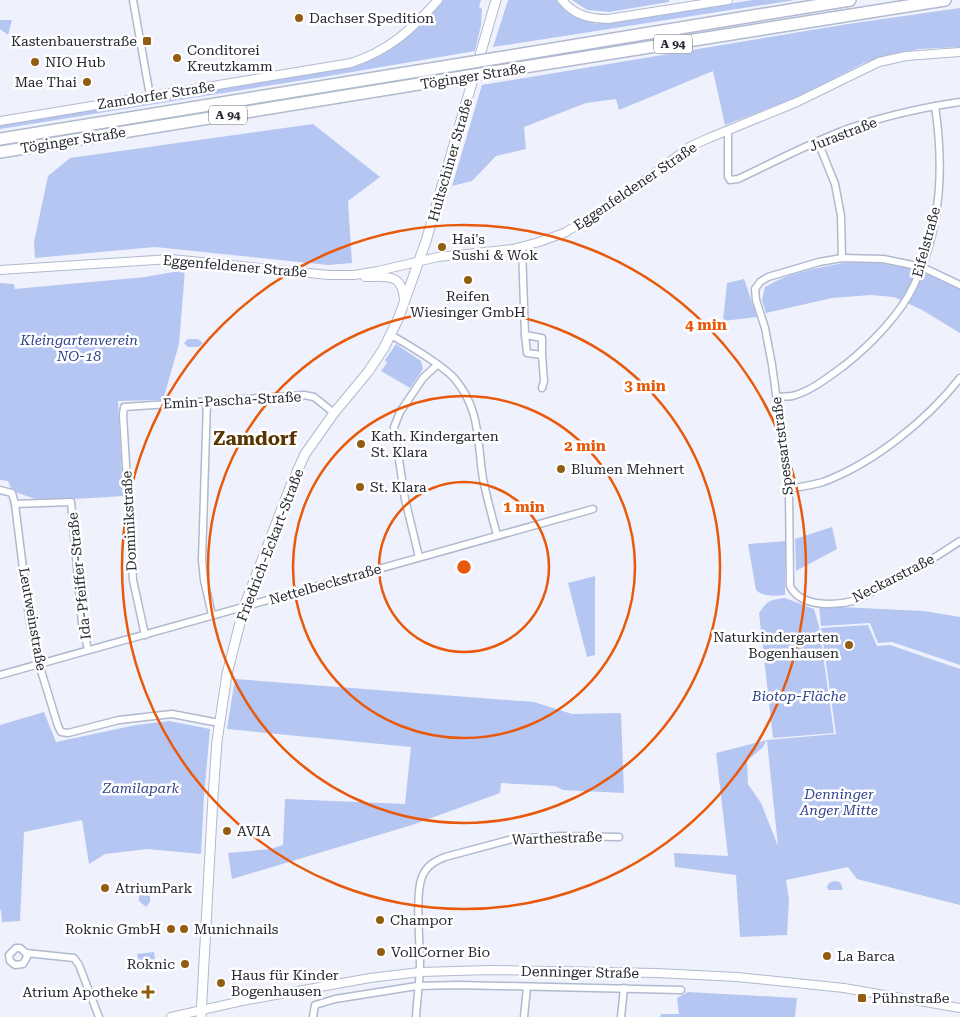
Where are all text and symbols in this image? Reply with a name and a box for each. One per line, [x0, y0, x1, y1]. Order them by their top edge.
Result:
place label: Dachser Spedition [309, 10, 434, 26]
marker: Dachser Spedition [293, 12, 305, 24]
place label: Kastenbauerstraße [11, 33, 137, 49]
road number: A 94 [654, 34, 692, 54]
marker: Kastenbauerstraße [141, 35, 153, 47]
place label: Conditorei Kreutzkamm [187, 42, 273, 74]
marker: Conditorei Kreutzkamm [171, 52, 183, 64]
place label: NIO Hub [45, 54, 105, 70]
marker: NIO Hub [29, 56, 41, 68]
street label: Töginger Straße [419, 60, 527, 92]
place label: Mae Thai [15, 74, 78, 90]
marker: Mae Thai [81, 76, 93, 88]
street label: Zamdorfer Straße [96, 78, 216, 112]
street label: Hultschiner Straße [425, 96, 475, 223]
road number: A 94 [209, 106, 247, 124]
street label: Jurastraße [807, 114, 879, 154]
street label: Töginger Straße [19, 124, 127, 156]
street label: Eggenfeldener Straße [570, 139, 700, 233]
street label: Eifelstraße [909, 205, 943, 279]
place label: Hai's Sushi & Wok [452, 231, 538, 263]
marker: Hai's Sushi & Wok [436, 241, 448, 253]
street label: Eggenfeldener Straße [162, 252, 308, 280]
marker: Reifen Wiesinger GmbH [462, 274, 474, 286]
place label: Reifen Wiesinger GmbH [410, 288, 526, 320]
text: 4 min [685, 316, 727, 334]
park label: Kleingartenverein NO-18 [19, 332, 138, 364]
text: 3 min [624, 377, 666, 395]
street label: Emin-Pascha-Straße [163, 388, 302, 412]
street label: Spessartstraße [768, 396, 796, 496]
district label: Zamdorf [213, 427, 298, 450]
place label: Kath. Kindergarten St. Klara [371, 428, 499, 460]
text: 2 min [564, 437, 606, 455]
marker: Kath. Kindergarten St. Klara [355, 438, 367, 450]
place label: Blumen Mehnert [571, 461, 684, 477]
marker: Blumen Mehnert [555, 463, 567, 475]
street label: Friedrich-Eckart-Straße [233, 466, 307, 624]
street label: Dominikstraße [118, 470, 140, 572]
place label: St. Klara [370, 479, 427, 495]
marker: St. Klara [354, 481, 366, 493]
text: 1 min [503, 498, 545, 516]
street label: Ida-Pfeiffer-Straße [64, 511, 94, 640]
street label: Neckarstraße [849, 550, 937, 606]
centre of rings [455, 558, 473, 576]
street label: Nettelbeckstraße [267, 560, 383, 608]
street label: Leutweinstraße [16, 566, 50, 672]
place label: Naturkindergarten Bogenhausen [713, 629, 839, 661]
marker: Naturkindergarten Bogenhausen [843, 639, 855, 651]
park label: Biotop-Fläche [751, 688, 846, 704]
park label: Zamilapark [102, 780, 180, 796]
park label: Denninger Anger Mitte [799, 786, 878, 818]
place label: AVIA [237, 823, 271, 839]
marker: AVIA [221, 825, 233, 837]
street label: Warthestraße [511, 828, 603, 848]
place label: AtriumPark [115, 880, 193, 896]
marker: AtriumPark [99, 882, 111, 894]
place label: Champor [390, 912, 453, 928]
marker: Champor [374, 914, 386, 926]
place label: Roknic GmbH [65, 921, 161, 937]
place label: Munichnails [194, 921, 279, 937]
marker: Roknic GmbH [165, 923, 177, 935]
marker: Munichnails [178, 923, 190, 935]
place label: VollCorner Bio [391, 944, 490, 960]
marker: VollCorner Bio [375, 946, 387, 958]
place label: La Barca [837, 948, 895, 964]
marker: La Barca [821, 950, 833, 962]
place label: Roknic [127, 956, 175, 972]
marker: Roknic [179, 958, 191, 970]
street label: Denninger Straße [521, 963, 640, 981]
place label: Haus für Kinder Bogenhausen [231, 967, 339, 999]
marker: Haus für Kinder Bogenhausen [215, 977, 227, 989]
place label: Atrium Apotheke [22, 984, 138, 1000]
marker: Atrium Apotheke [142, 986, 154, 998]
place label: Pühnstraße [872, 990, 950, 1006]
marker: Pühnstraße [856, 992, 868, 1004]

